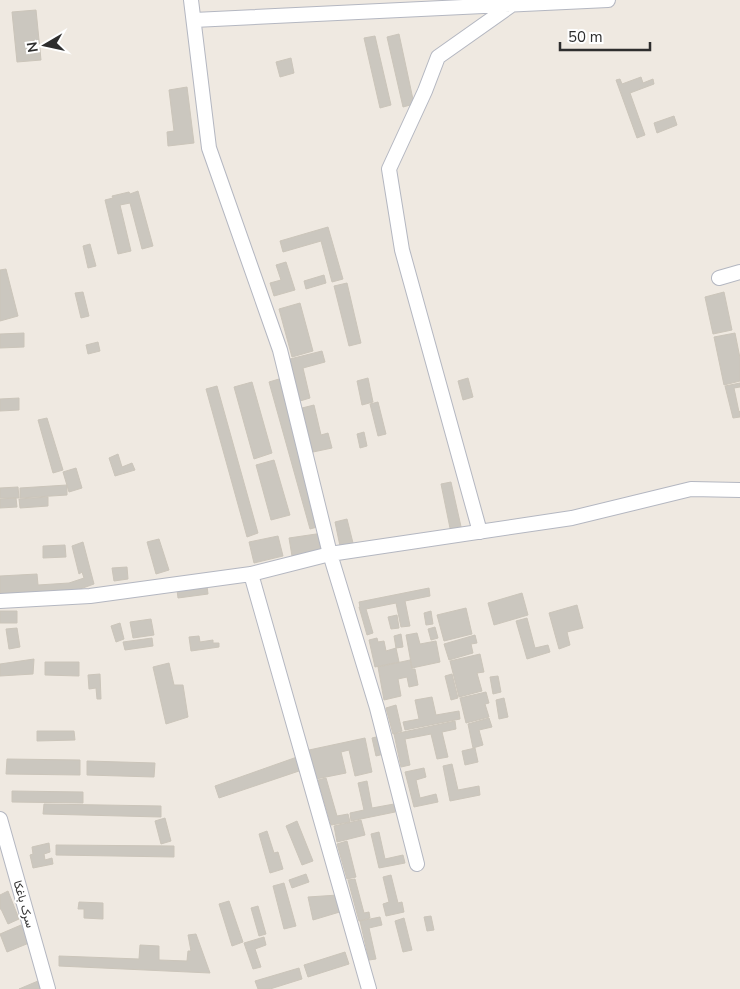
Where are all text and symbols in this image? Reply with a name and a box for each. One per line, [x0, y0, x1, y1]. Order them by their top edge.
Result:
north arrow [20, 20, 70, 70]
scale bar [560, 20, 650, 52]
text: 50 m [568, 27, 603, 47]
text: N [22, 40, 43, 54]
street label: سرک باغکا [10, 878, 38, 930]

